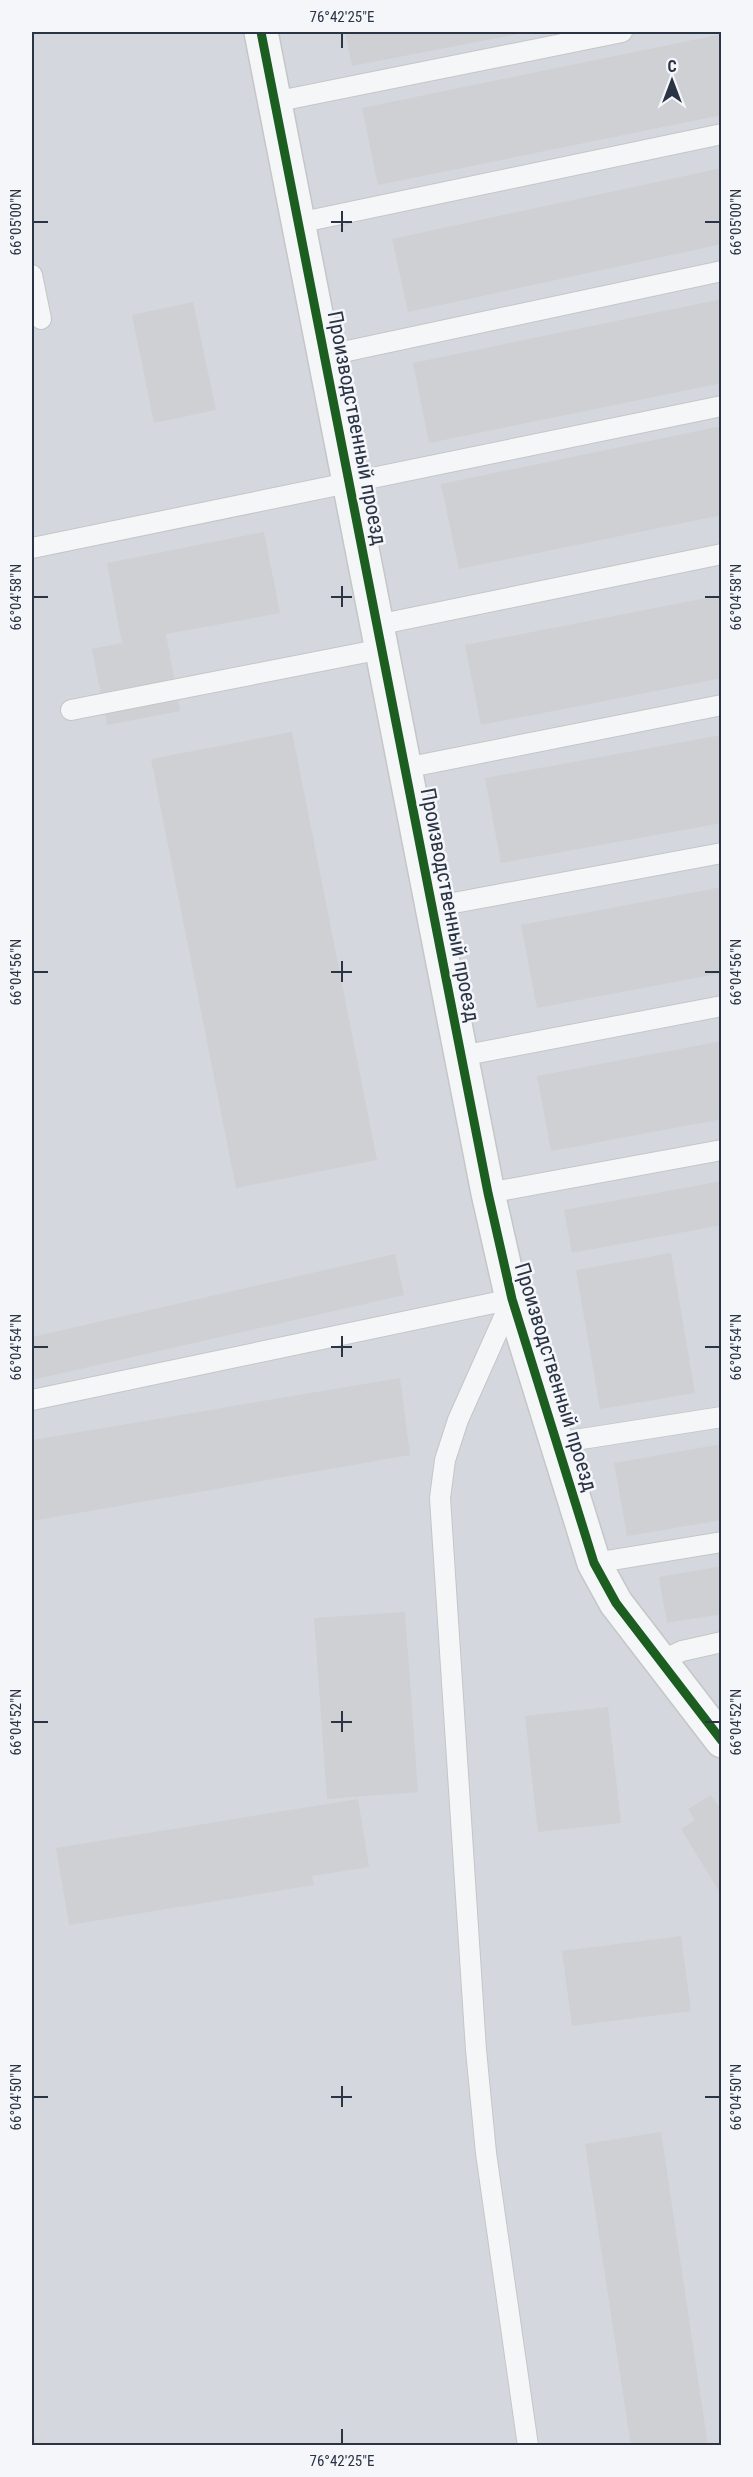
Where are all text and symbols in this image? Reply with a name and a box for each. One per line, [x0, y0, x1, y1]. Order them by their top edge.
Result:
text: 76°42'25"E [310, 8, 374, 26]
north arrow [642, 51, 702, 111]
text: С [667, 57, 677, 76]
text: 66°05'00"N [7, 189, 25, 255]
text: 66°05'00"N [727, 189, 745, 255]
street label: Производственный проезд [323, 309, 391, 547]
text: 66°04'58"N [7, 564, 25, 630]
text: 66°04'58"N [727, 564, 745, 630]
street label: Производственный проезд [416, 786, 484, 1024]
text: 66°04'56"N [7, 939, 25, 1005]
text: 66°04'56"N [727, 939, 745, 1005]
street label: Производственный проезд [510, 1260, 602, 1494]
text: 66°04'54"N [7, 1314, 25, 1380]
text: 66°04'54"N [727, 1314, 745, 1380]
text: 66°04'52"N [7, 1689, 25, 1755]
text: 66°04'52"N [727, 1689, 745, 1755]
text: 66°04'50"N [7, 2064, 25, 2130]
text: 66°04'50"N [727, 2064, 745, 2130]
text: 76°42'25"E [310, 2452, 374, 2470]

